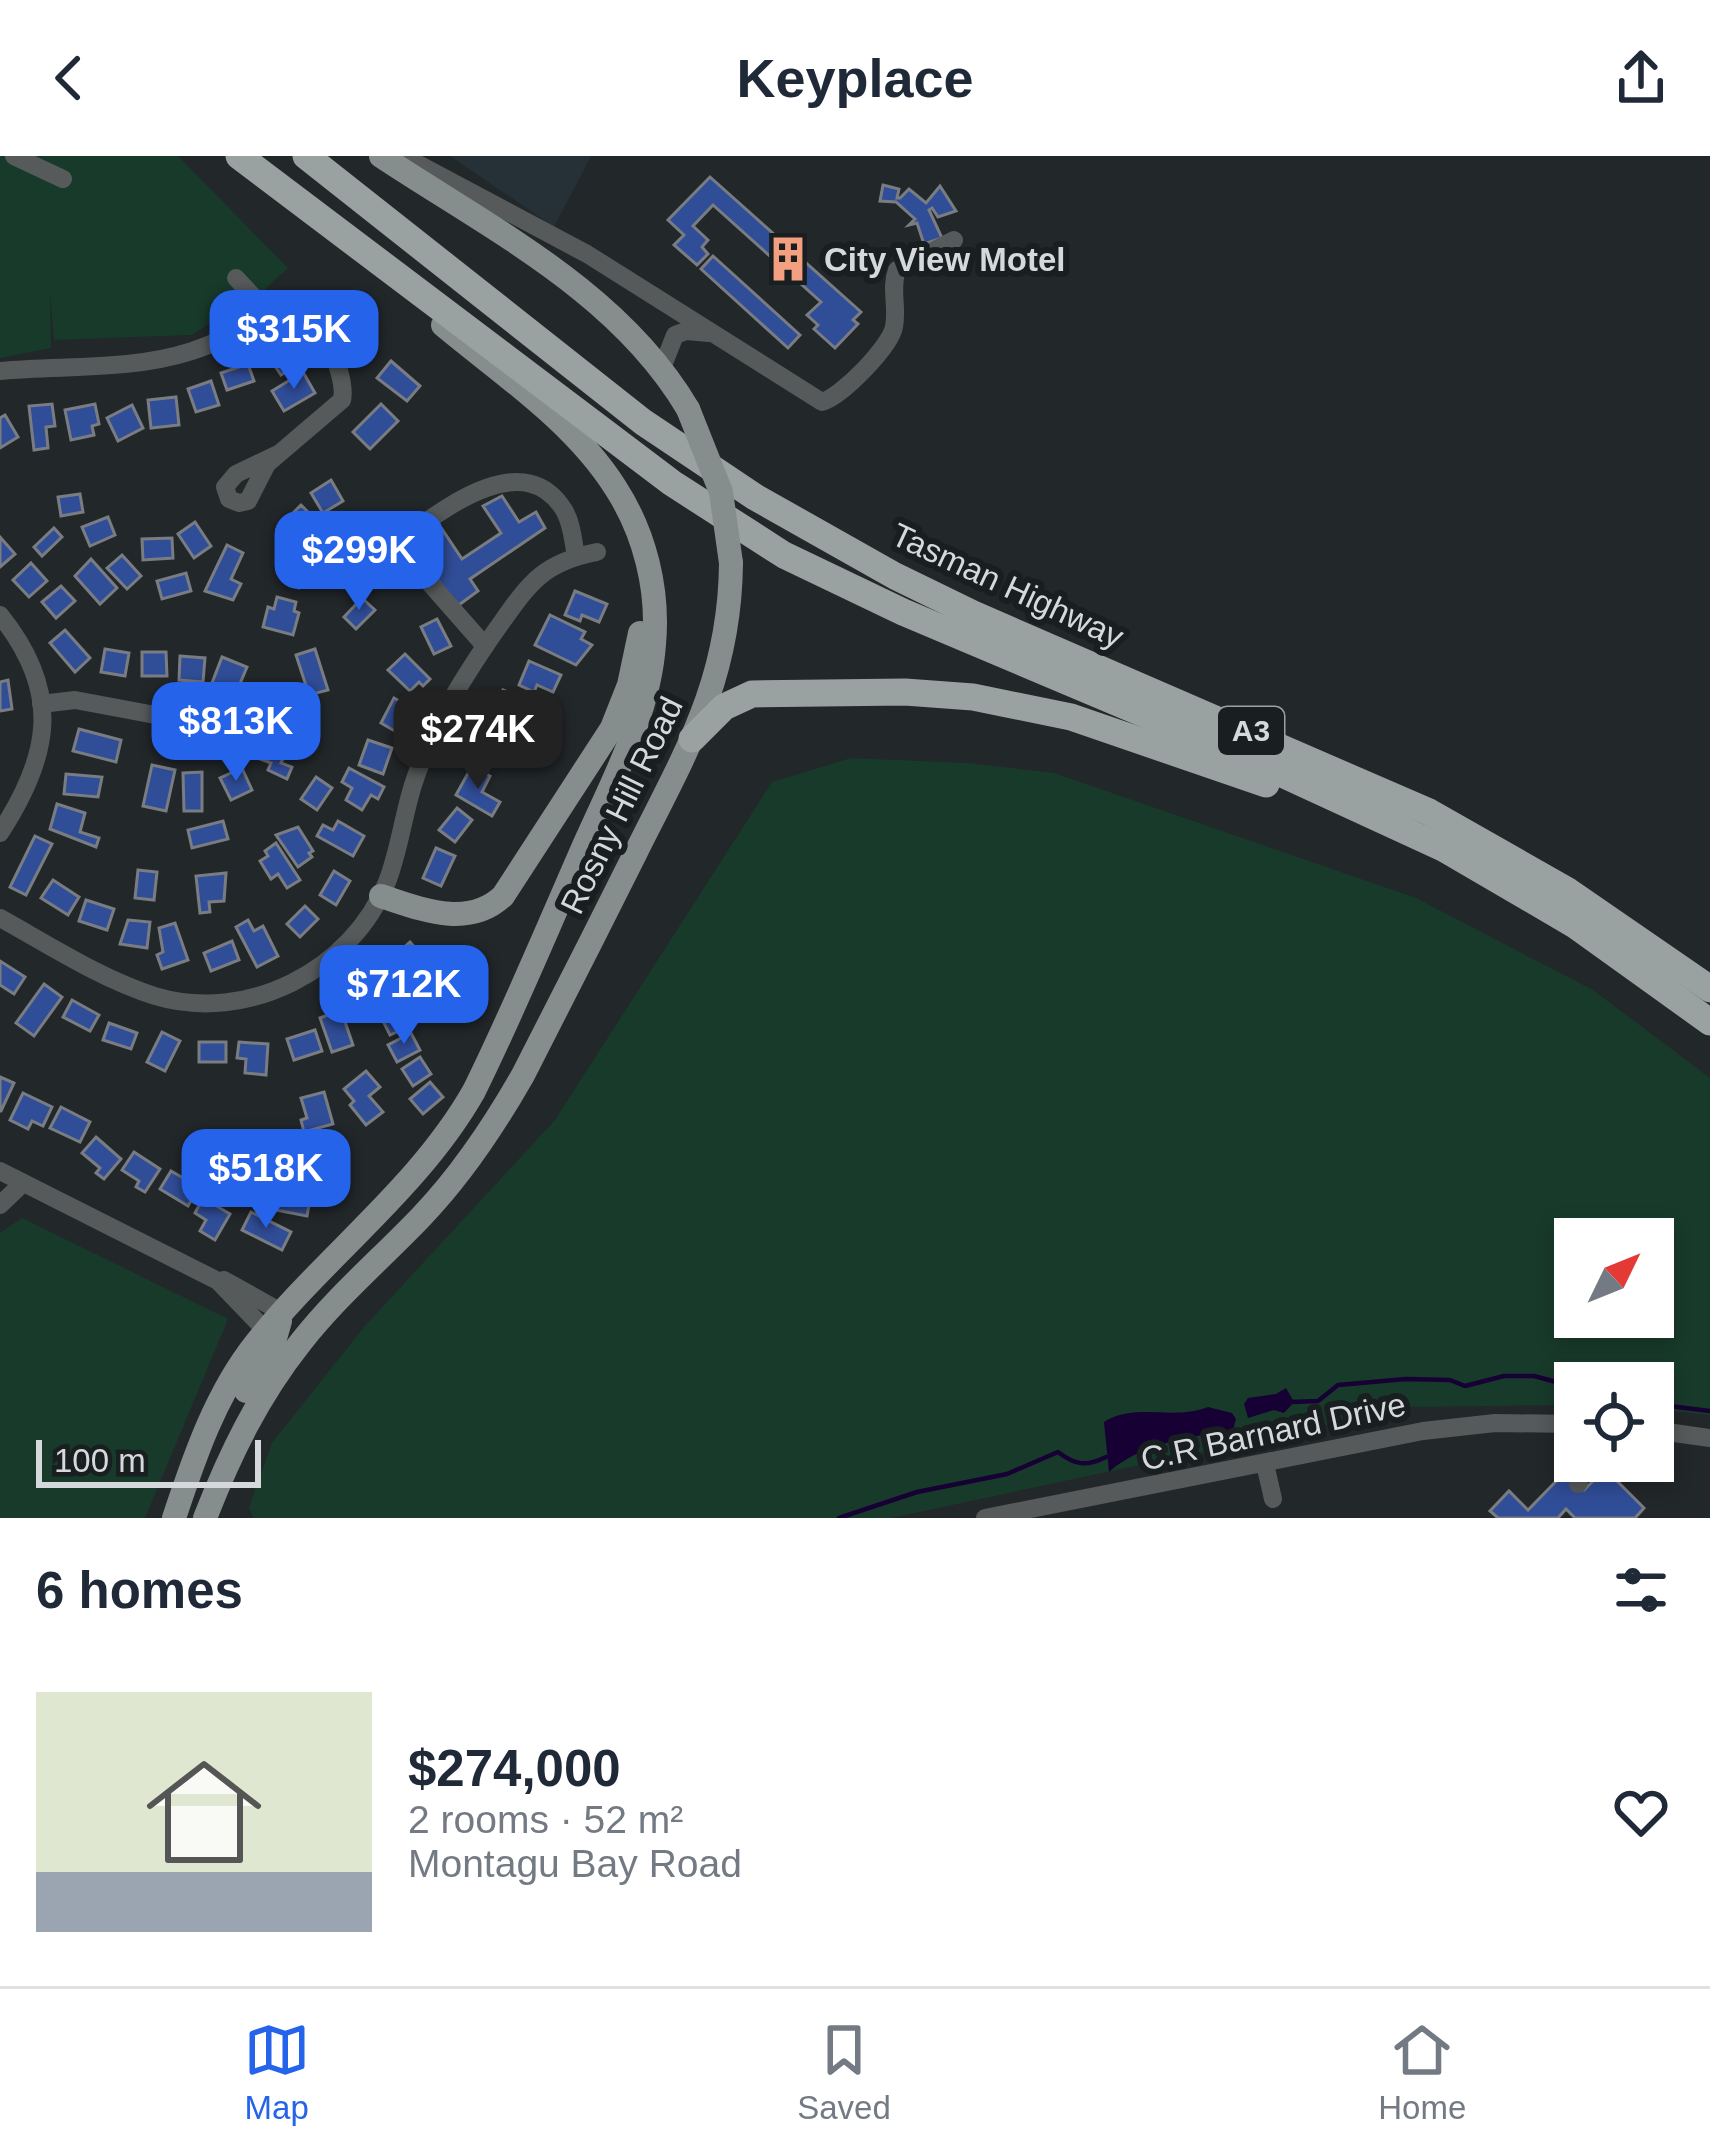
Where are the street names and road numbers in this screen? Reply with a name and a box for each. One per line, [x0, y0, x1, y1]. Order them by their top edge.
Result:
street label: Tasman Highway [886, 516, 1130, 656]
street label: Rosny Hill Road [553, 691, 690, 920]
road number: A3 [1218, 707, 1284, 755]
street label: C.R Barnard Drive [1137, 1385, 1409, 1478]

